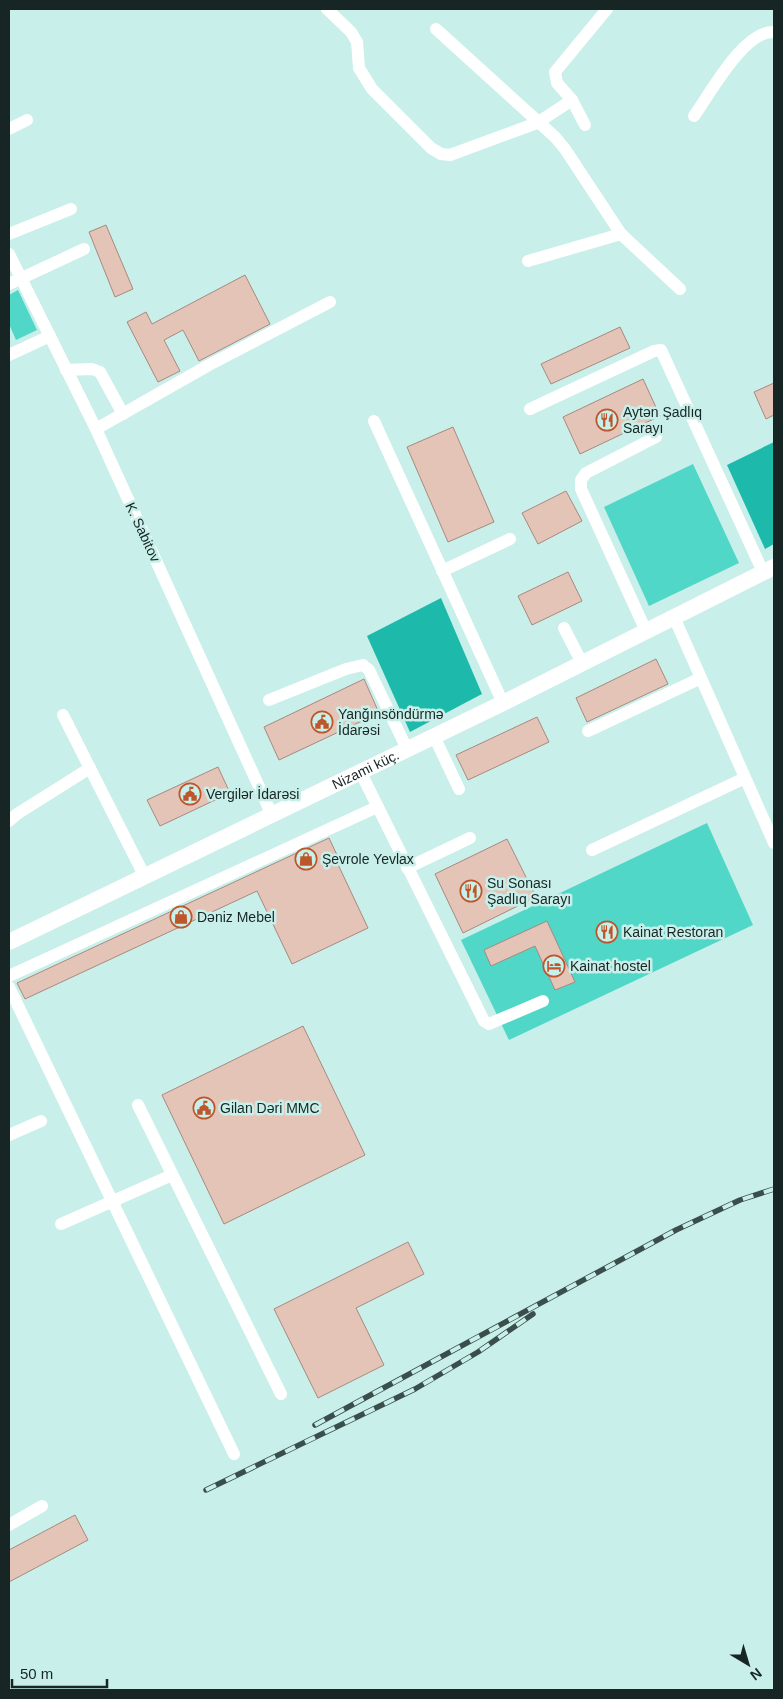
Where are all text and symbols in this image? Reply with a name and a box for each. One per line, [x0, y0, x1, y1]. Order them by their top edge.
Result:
place label: Aytən Şadlıq Sarayı [623, 404, 702, 436]
restaurant icon: Aytən Şadlıq Sarayı [595, 408, 619, 432]
street label: K. Sabitov [122, 500, 164, 564]
place label: Yanğınsöndürmə İdarəsi [338, 706, 444, 738]
public building icon: Yanğınsöndürmə İdarəsi [310, 710, 334, 734]
street label: Nizami küç. [329, 747, 402, 793]
public building icon: Vergilər İdarəsi [178, 782, 202, 806]
place label: Vergilər İdarəsi [206, 785, 299, 802]
shop icon: Şevrole Yevlax [294, 847, 318, 871]
place label: Şevrole Yevlax [322, 851, 414, 867]
place label: Su Sonası Şadlıq Sarayı [487, 875, 571, 907]
restaurant icon: Su Sonası Şadlıq Sarayı [459, 879, 483, 903]
shop icon: Dəniz Mebel [169, 905, 193, 929]
place label: Dəniz Mebel [197, 909, 275, 925]
restaurant icon: Kainat Restoran [595, 920, 619, 944]
place label: Kainat Restoran [623, 924, 723, 940]
hotel icon: Kainat hostel [542, 954, 566, 978]
place label: Kainat hostel [570, 958, 651, 974]
public building icon: Gilan Dəri MMC [192, 1096, 216, 1120]
place label: Gilan Dəri MMC [220, 1100, 320, 1116]
north arrow [723, 1639, 773, 1689]
scale bar [12, 1656, 108, 1688]
text: 50 m [20, 1665, 53, 1682]
text: N [747, 1665, 765, 1684]

